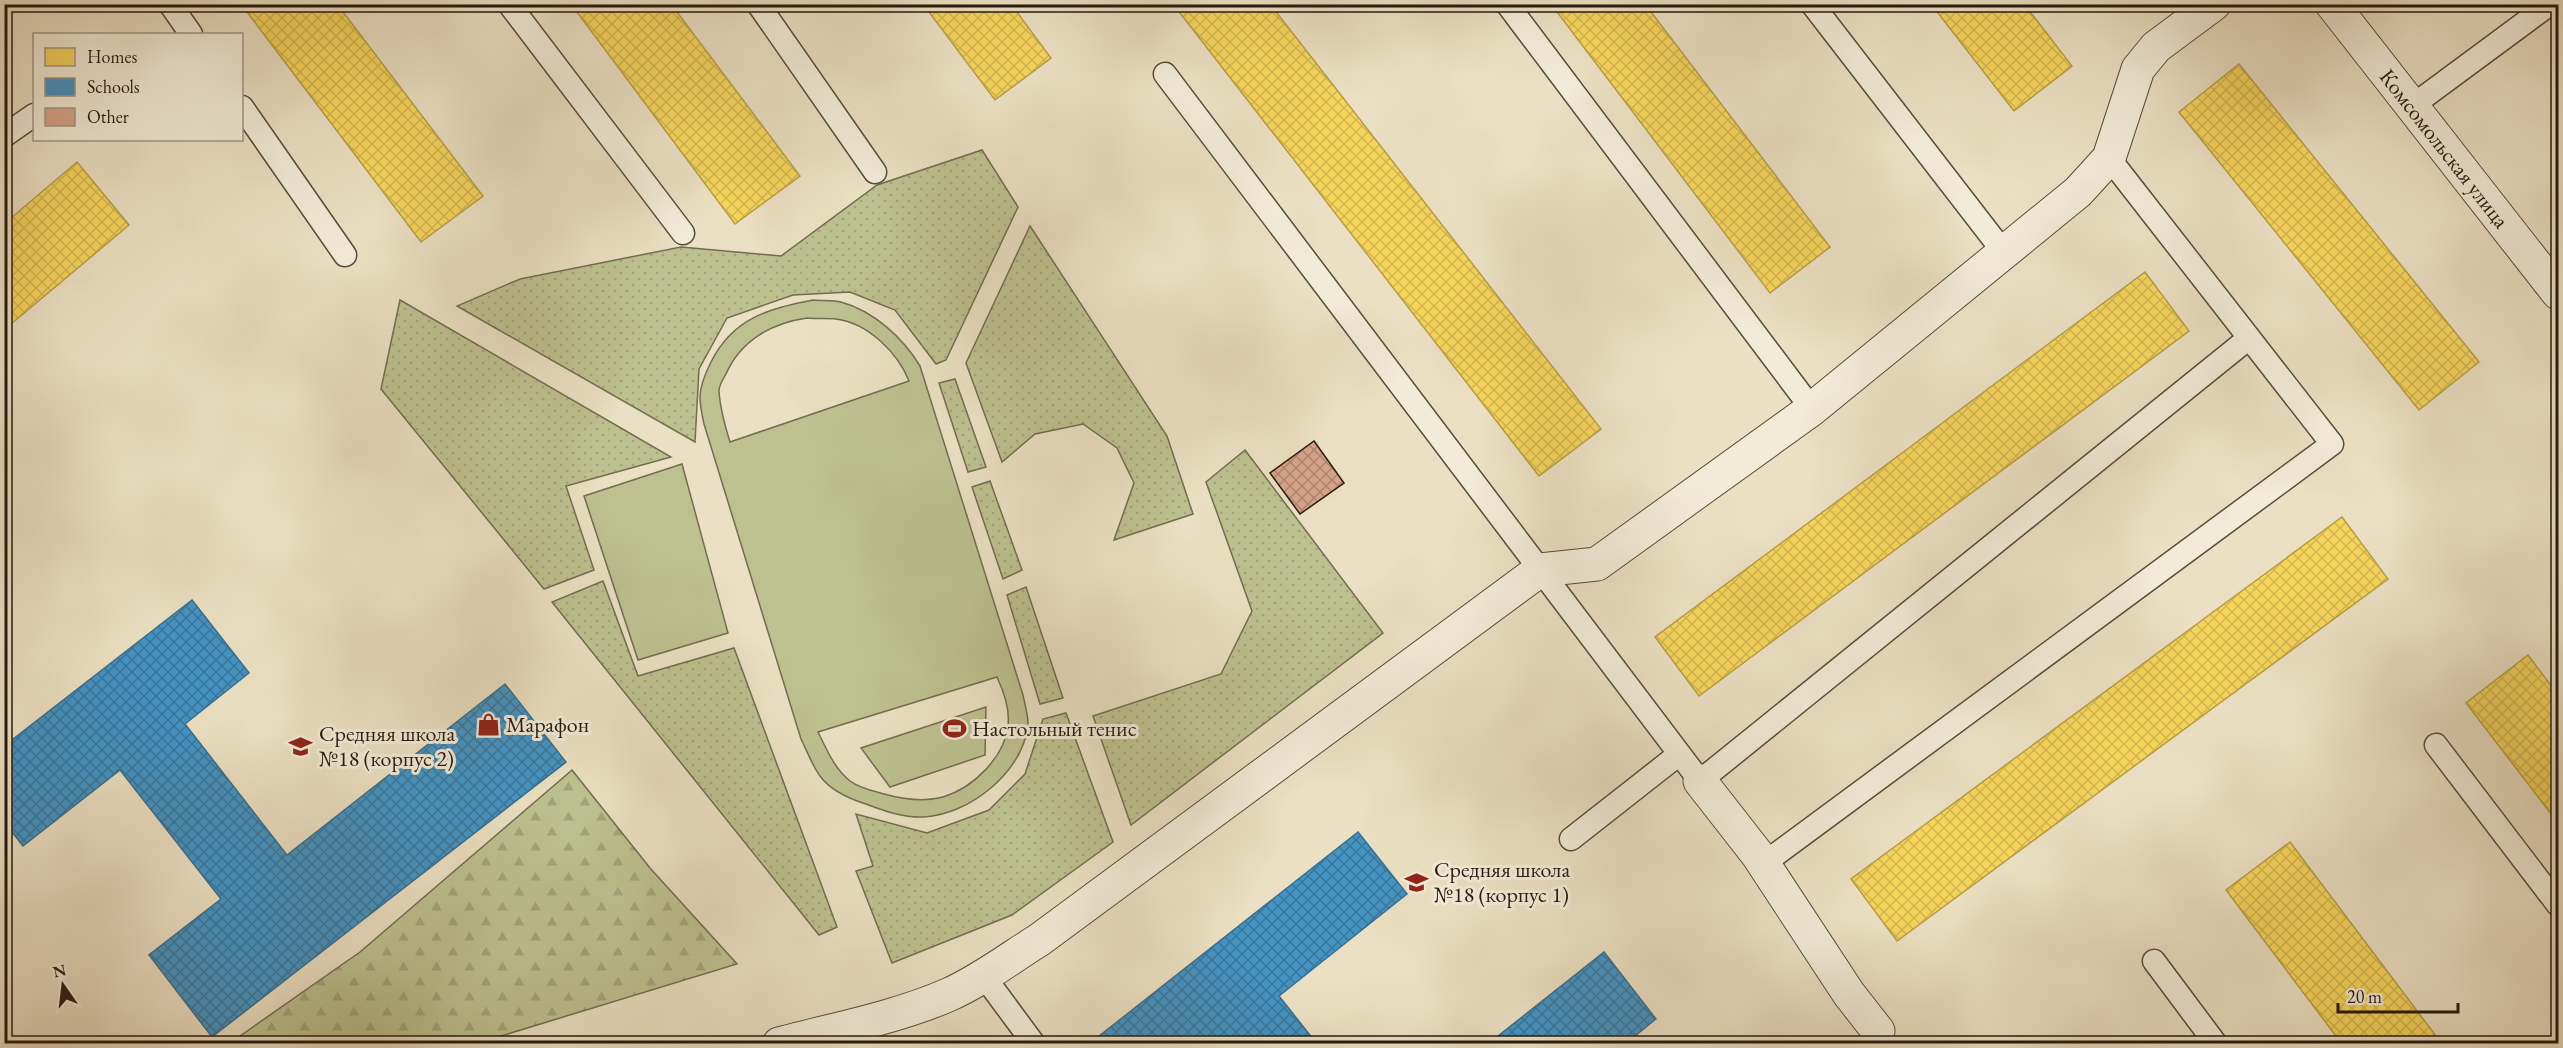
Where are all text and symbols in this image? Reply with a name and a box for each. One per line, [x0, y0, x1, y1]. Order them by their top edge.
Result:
legend [33, 33, 243, 141]
text: Homes [87, 45, 138, 68]
street label: Комсомольская улица [2373, 63, 2516, 234]
text: Schools [87, 75, 140, 98]
text: Other [87, 105, 129, 128]
place label: Марафон [506, 710, 589, 739]
shop icon: Марафон [475, 711, 501, 737]
place label: Настольный тенис [972, 714, 1137, 743]
sports icon: Настольный тенис [941, 715, 967, 741]
place label: Средняя школа №18 (корпус 2) [319, 719, 455, 773]
school or university icon: Средняя школа №18 (корпус 2) [288, 733, 314, 759]
place label: Средняя школа №18 (корпус 1) [1434, 855, 1570, 909]
school or university icon: Средняя школа №18 (корпус 1) [1403, 869, 1429, 895]
north arrow [33, 955, 93, 1015]
text: N [51, 959, 68, 983]
scale bar [2338, 976, 2458, 1014]
text: 20 m [2347, 985, 2382, 1008]

